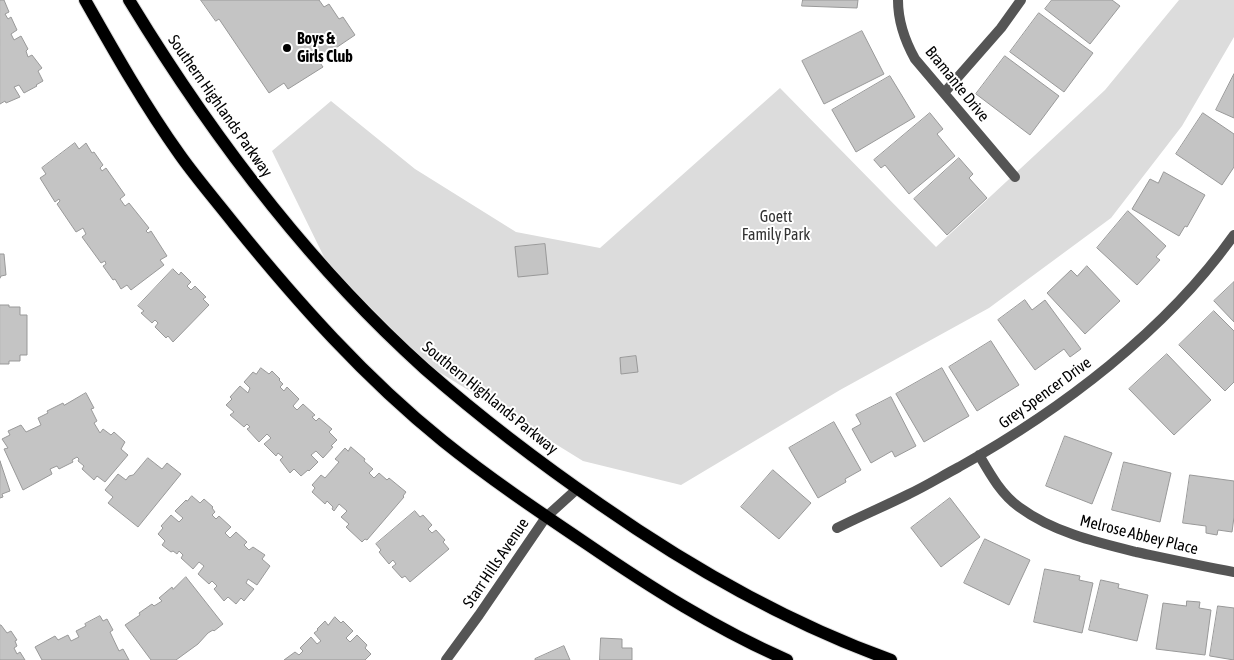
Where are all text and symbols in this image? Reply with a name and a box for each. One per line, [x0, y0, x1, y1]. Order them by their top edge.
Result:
place label: Boys & Girls Club [297, 29, 353, 67]
street label: Southern Highlands Parkway [164, 31, 276, 181]
marker: Boys & Girls Club [281, 42, 293, 54]
street label: Bramante Drive [921, 43, 993, 125]
park label: Goett Family Park [742, 207, 810, 245]
street label: Southern Highlands Parkway [418, 337, 562, 459]
street label: Grey Spencer Drive [995, 353, 1095, 433]
street label: Melrose Abbey Place [1078, 511, 1200, 559]
street label: Starr Hills Avenue [459, 515, 533, 611]

